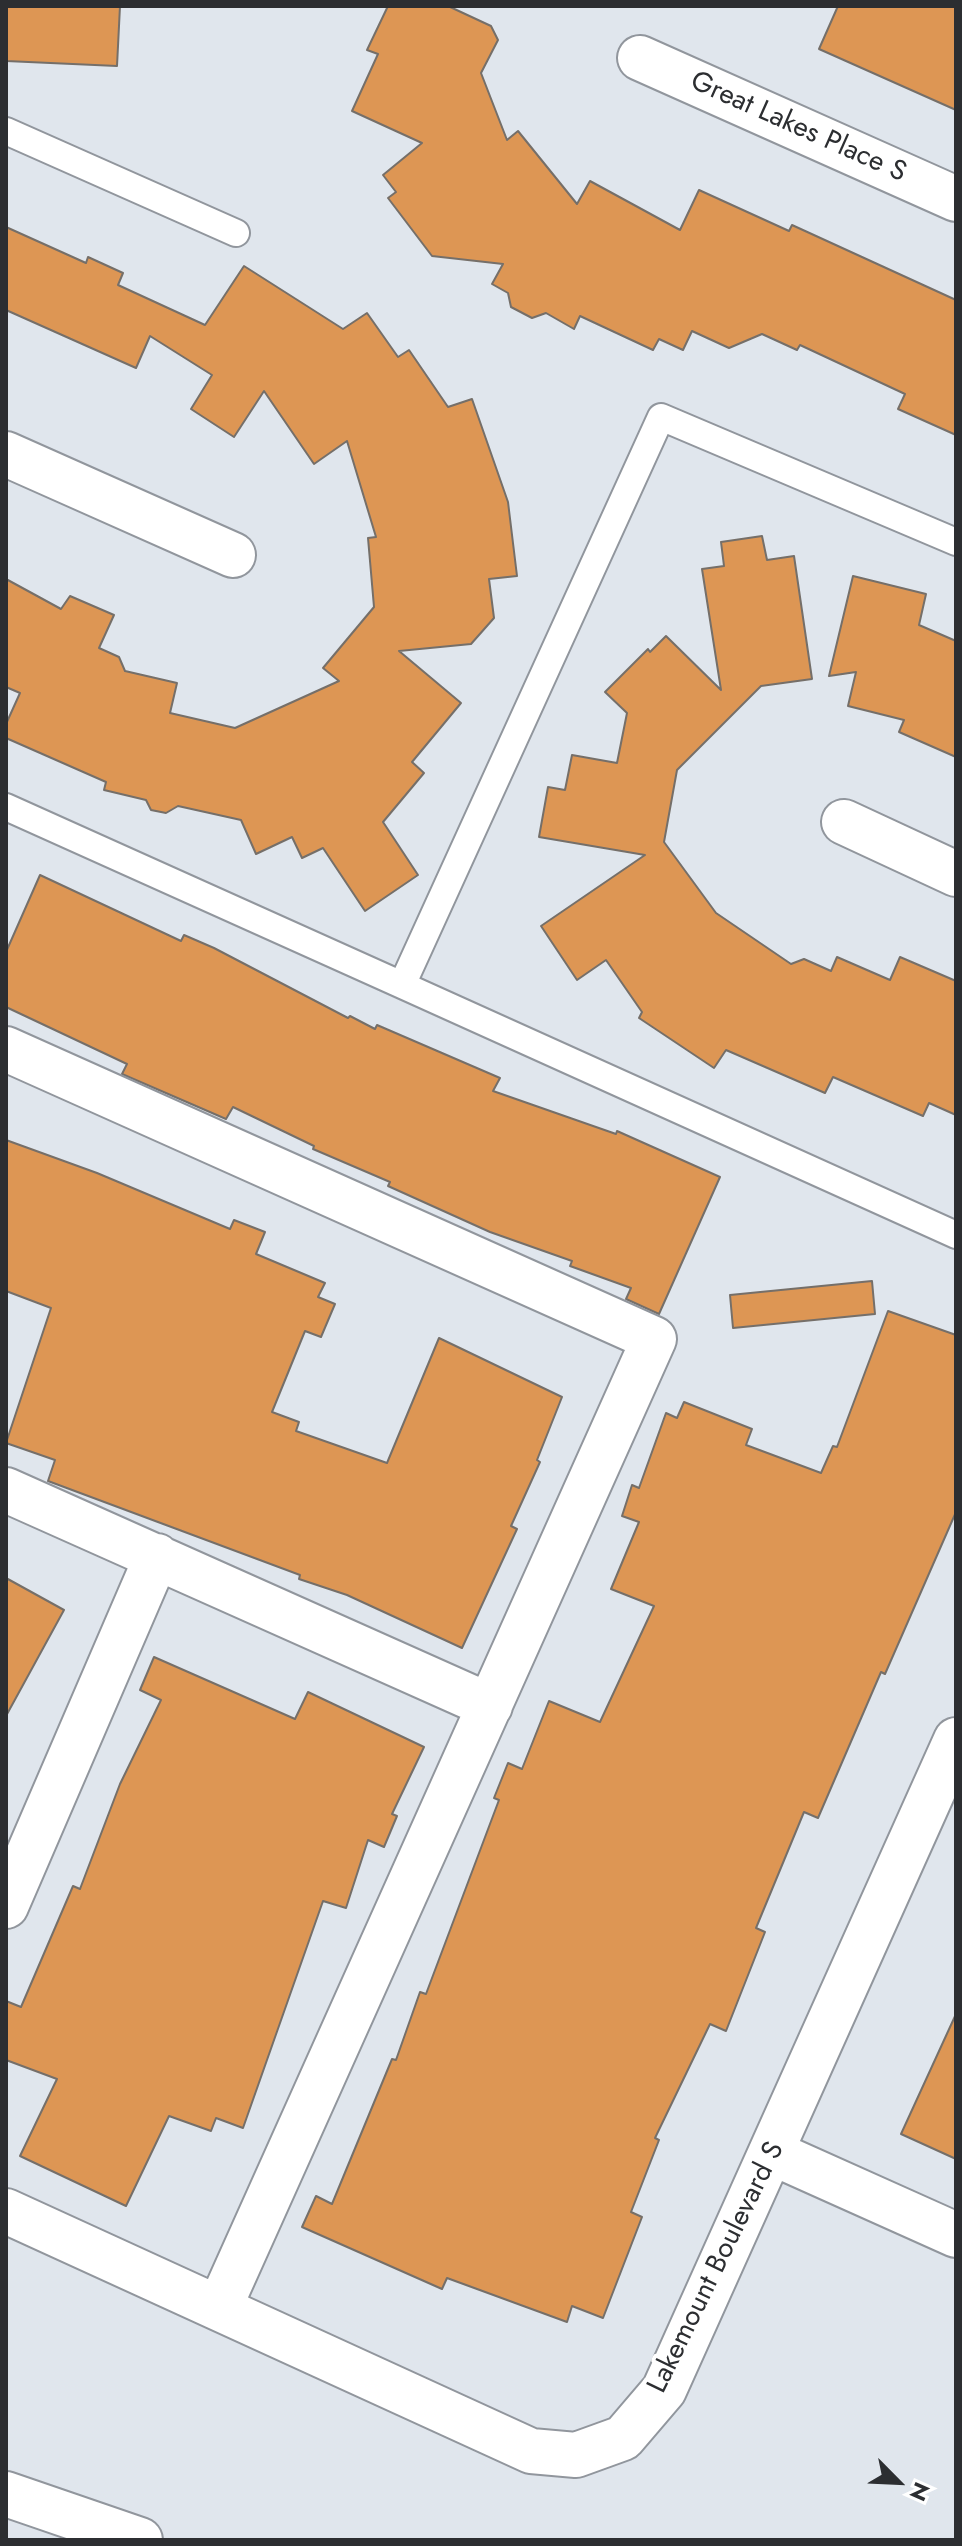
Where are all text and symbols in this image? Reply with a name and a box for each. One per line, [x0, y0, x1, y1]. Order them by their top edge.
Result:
street label: Great Lakes Place S [685, 65, 911, 191]
street label: Lakemount Boulevard S [642, 2137, 792, 2399]
north arrow [858, 2442, 938, 2522]
text: N [902, 2477, 938, 2506]

